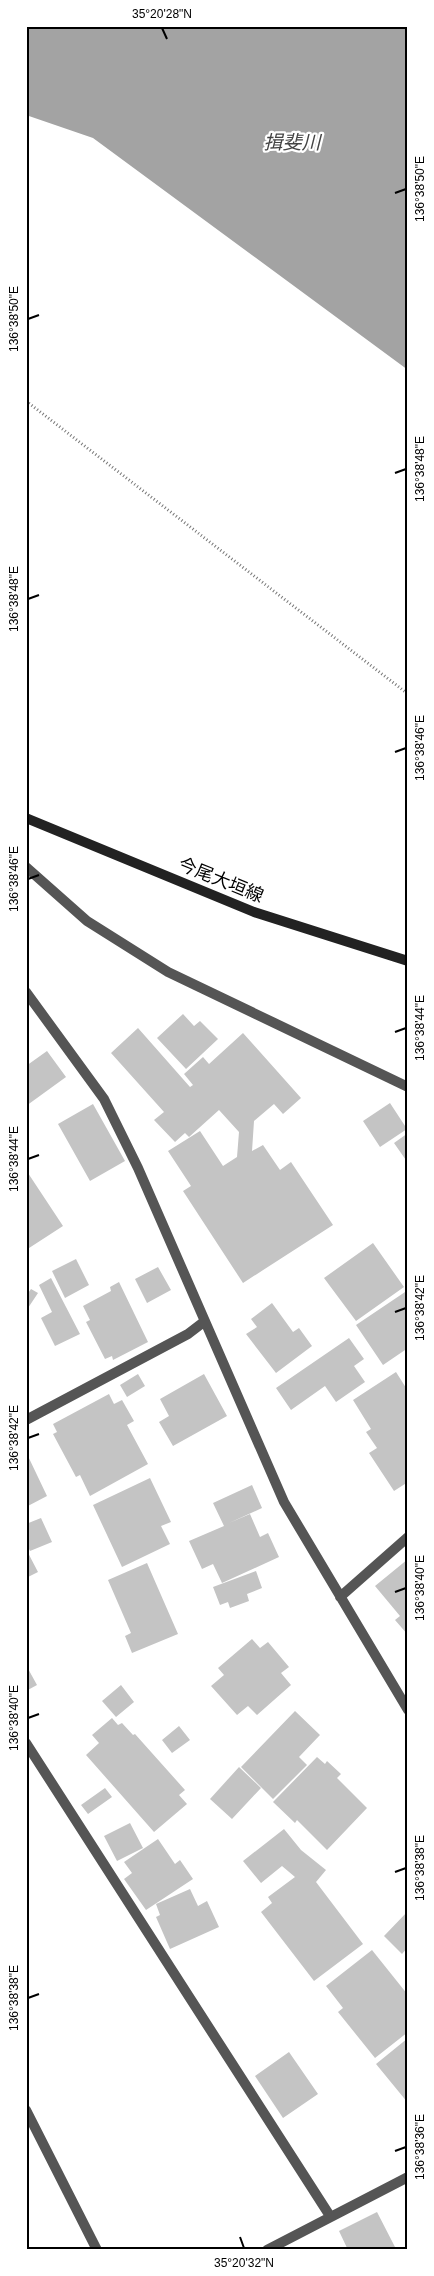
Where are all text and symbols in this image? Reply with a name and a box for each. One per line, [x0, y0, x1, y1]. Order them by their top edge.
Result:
text: 35°20'28"N [132, 7, 192, 21]
water label: 揖斐川 [263, 132, 322, 153]
text: 136°38'50"E [413, 156, 427, 222]
text: 136°38'50"E [7, 286, 21, 352]
text: 136°38'48"E [413, 436, 427, 502]
text: 136°38'48"E [7, 566, 21, 632]
text: 136°38'46"E [413, 715, 427, 781]
text: 136°38'46"E [7, 846, 21, 912]
street label: 今尾大垣線 [176, 854, 266, 906]
text: 136°38'44"E [413, 995, 427, 1061]
text: 136°38'44"E [7, 1126, 21, 1192]
text: 136°38'42"E [413, 1275, 427, 1341]
text: 136°38'42"E [7, 1405, 21, 1471]
text: 136°38'40"E [413, 1555, 427, 1621]
text: 136°38'40"E [7, 1685, 21, 1751]
text: 136°38'38"E [413, 1835, 427, 1901]
text: 136°38'38"E [7, 1965, 21, 2031]
text: 136°38'36"E [413, 2114, 427, 2180]
text: 35°20'32"N [214, 2256, 274, 2270]

